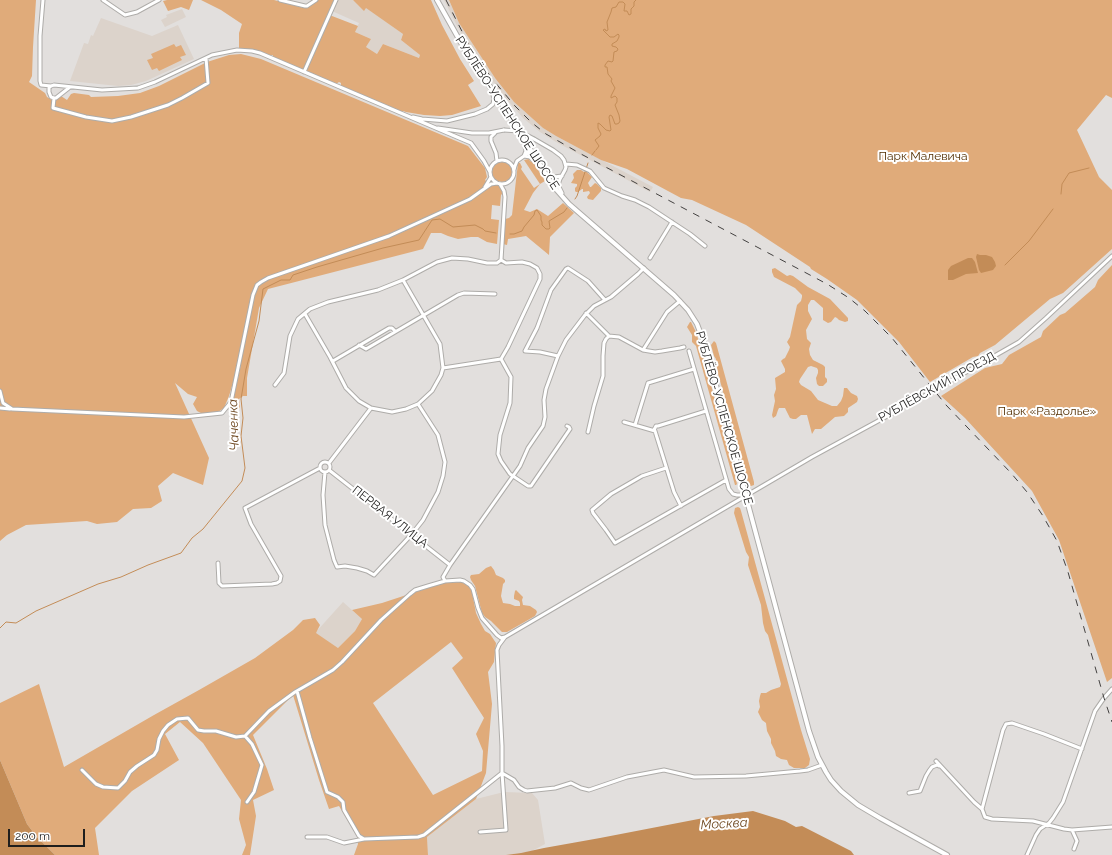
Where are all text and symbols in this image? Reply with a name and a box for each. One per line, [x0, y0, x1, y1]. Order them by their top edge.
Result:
street label: РУБЛЁВО-УСПЕНСКОЕ ШОССЕ [452, 34, 562, 192]
park label: Парк Малевича [879, 149, 967, 163]
street label: РУБЛЁВО-УСПЕНСКОЕ ШОССЕ [692, 330, 756, 506]
street label: РУБЛЁВСКИЙ ПРОЕЗД [876, 349, 998, 425]
water label: Чаченка [225, 399, 243, 451]
park label: Парк «Раздолье» [998, 404, 1096, 418]
street label: ПЕРВАЯ УЛИЦА [349, 483, 431, 551]
water label: Москва [700, 815, 748, 833]
scale bar [10, 821, 87, 847]
text: 200 m [15, 829, 50, 843]

